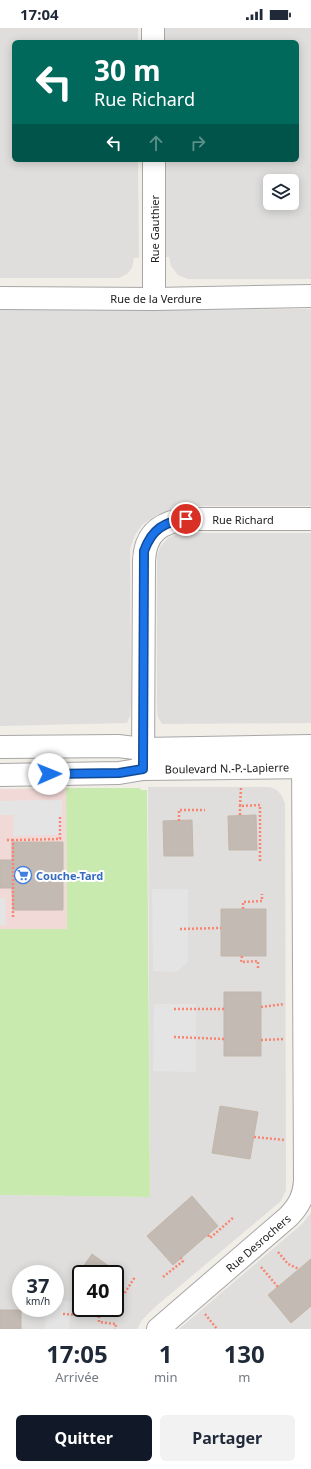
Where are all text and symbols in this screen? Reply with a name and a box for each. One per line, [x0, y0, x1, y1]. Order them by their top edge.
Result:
text: 17:04 [20, 4, 59, 24]
text: 30 m [94, 51, 161, 89]
icon: left [28, 56, 80, 108]
text: Rue Richard [94, 87, 195, 111]
icon: left [103, 132, 125, 154]
icon: ahead [145, 132, 167, 154]
icon: right [187, 132, 209, 154]
map controls [263, 174, 299, 210]
button: layers [263, 174, 299, 210]
street label: Rue Gauthier [147, 195, 162, 263]
street label: Rue de la Verdure [110, 291, 202, 306]
pin [169, 502, 203, 536]
icon: arrive [175, 508, 197, 530]
street label: Rue Richard [212, 512, 274, 527]
position arrow [28, 753, 70, 795]
street label: Boulevard N.-P.-Lapierre [165, 759, 289, 777]
supermarket icon: Couche-Tard [13, 865, 33, 885]
place label: Couche-Tard [36, 868, 103, 883]
street label: Rue Desrochers [222, 1211, 294, 1275]
speed limit sign: 40 [72, 1265, 124, 1317]
text: 37 [27, 1272, 49, 1299]
text: km/h [26, 1294, 50, 1308]
text: 17:05 [46, 1337, 108, 1370]
text: 1 [159, 1337, 173, 1370]
text: 130 [224, 1337, 265, 1370]
text: Arrivée [55, 1368, 99, 1386]
text: min [154, 1368, 177, 1386]
text: m [238, 1368, 250, 1386]
button: Quitter [16, 1415, 152, 1461]
button: Partager [160, 1415, 295, 1461]

